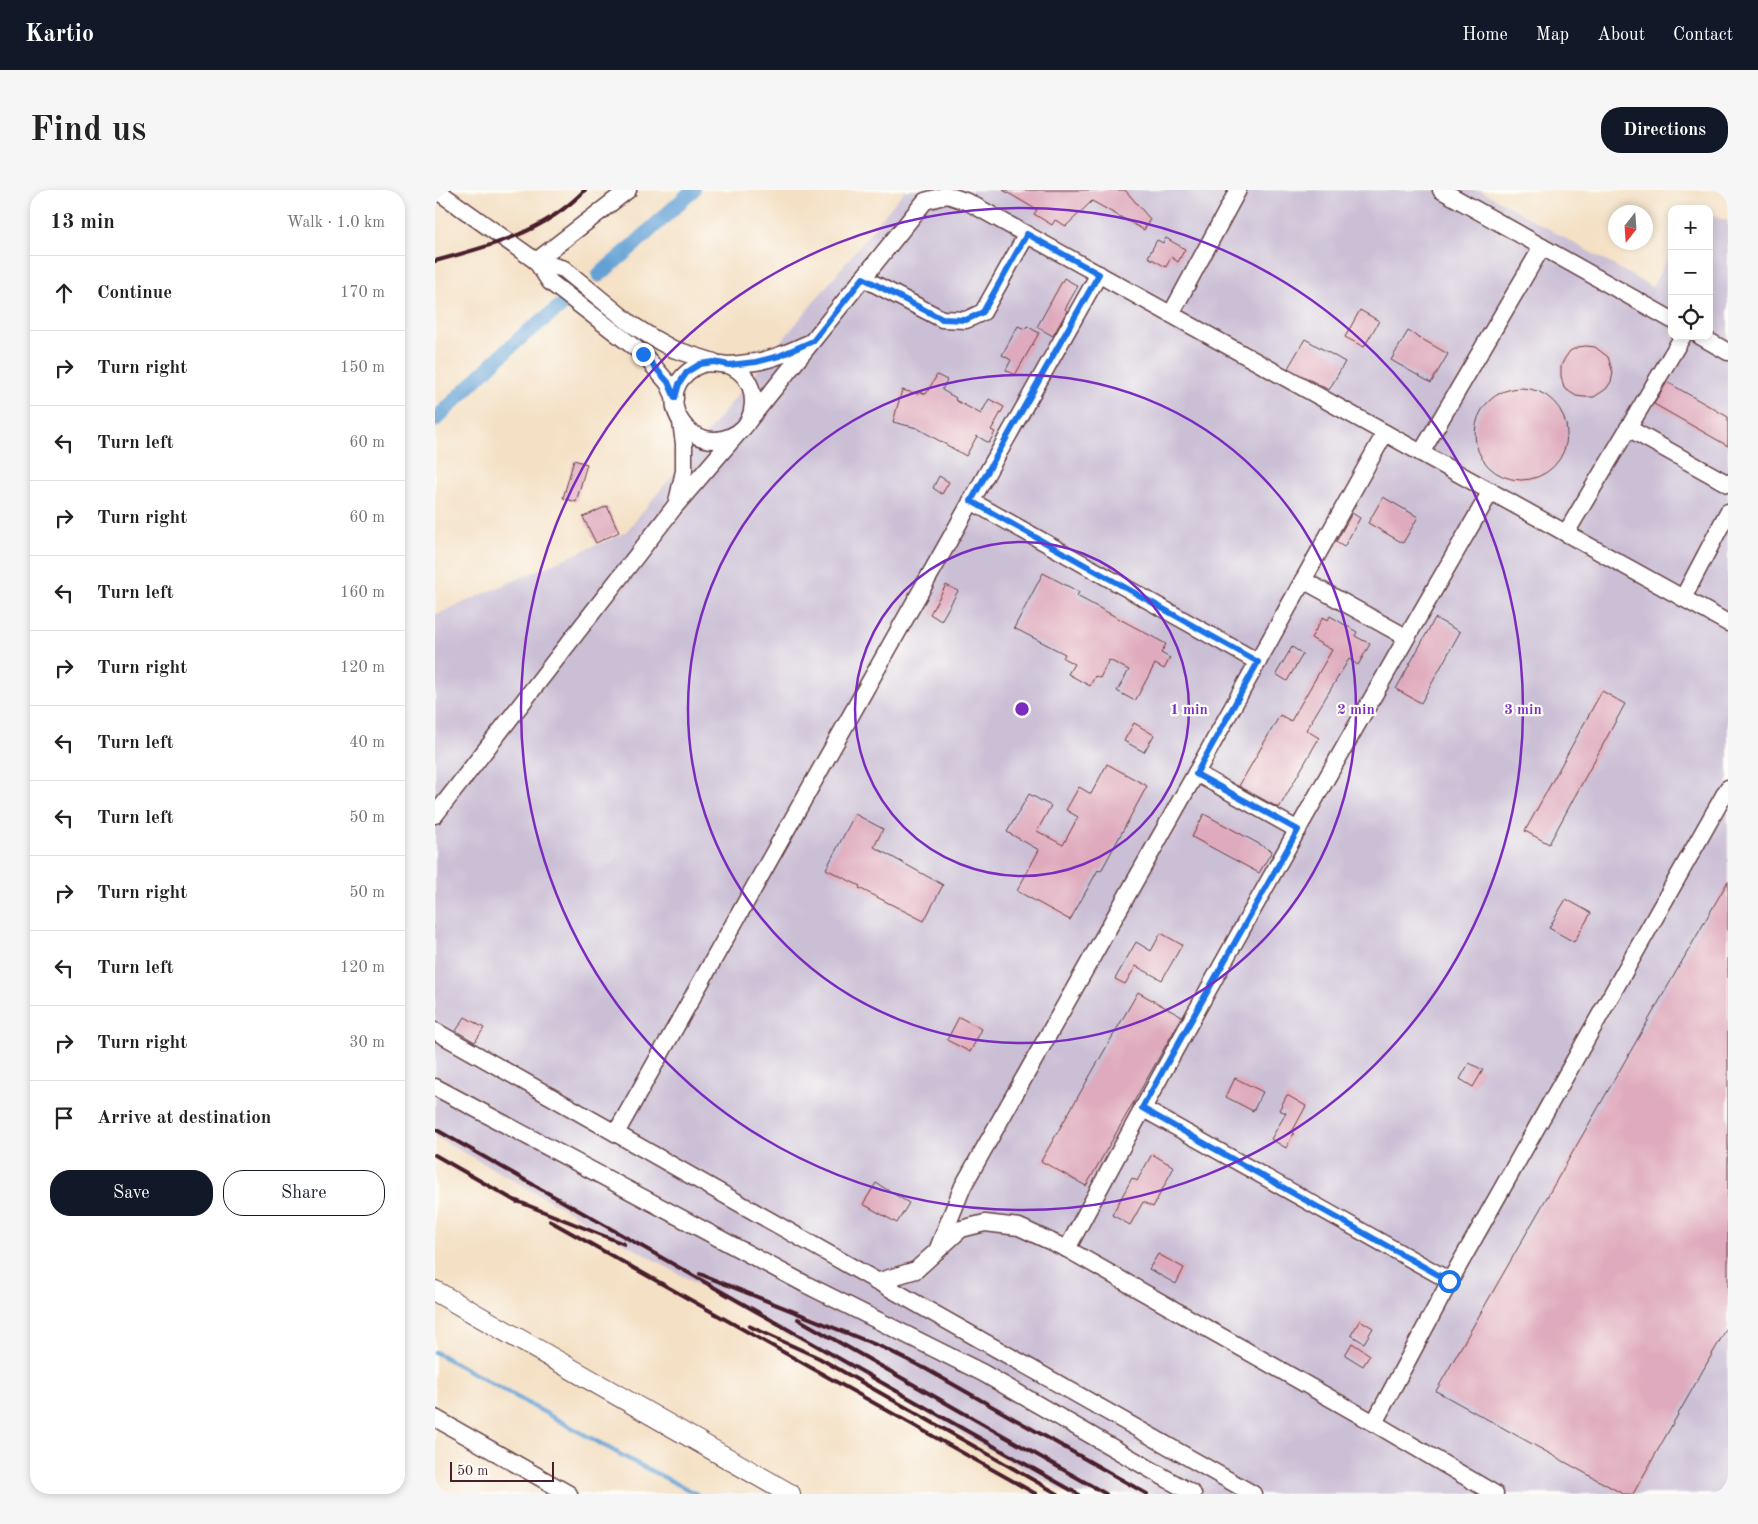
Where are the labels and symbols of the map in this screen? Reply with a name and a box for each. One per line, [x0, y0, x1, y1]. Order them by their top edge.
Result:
north arrow [1608, 205, 1653, 250]
route end [632, 343, 655, 366]
centre of rings [1013, 700, 1031, 718]
text: 1 min [1170, 703, 1208, 718]
text: 2 min [1337, 703, 1375, 718]
text: 3 min [1504, 703, 1542, 718]
route start [1438, 1270, 1461, 1293]
scale bar [450, 1459, 554, 1482]

